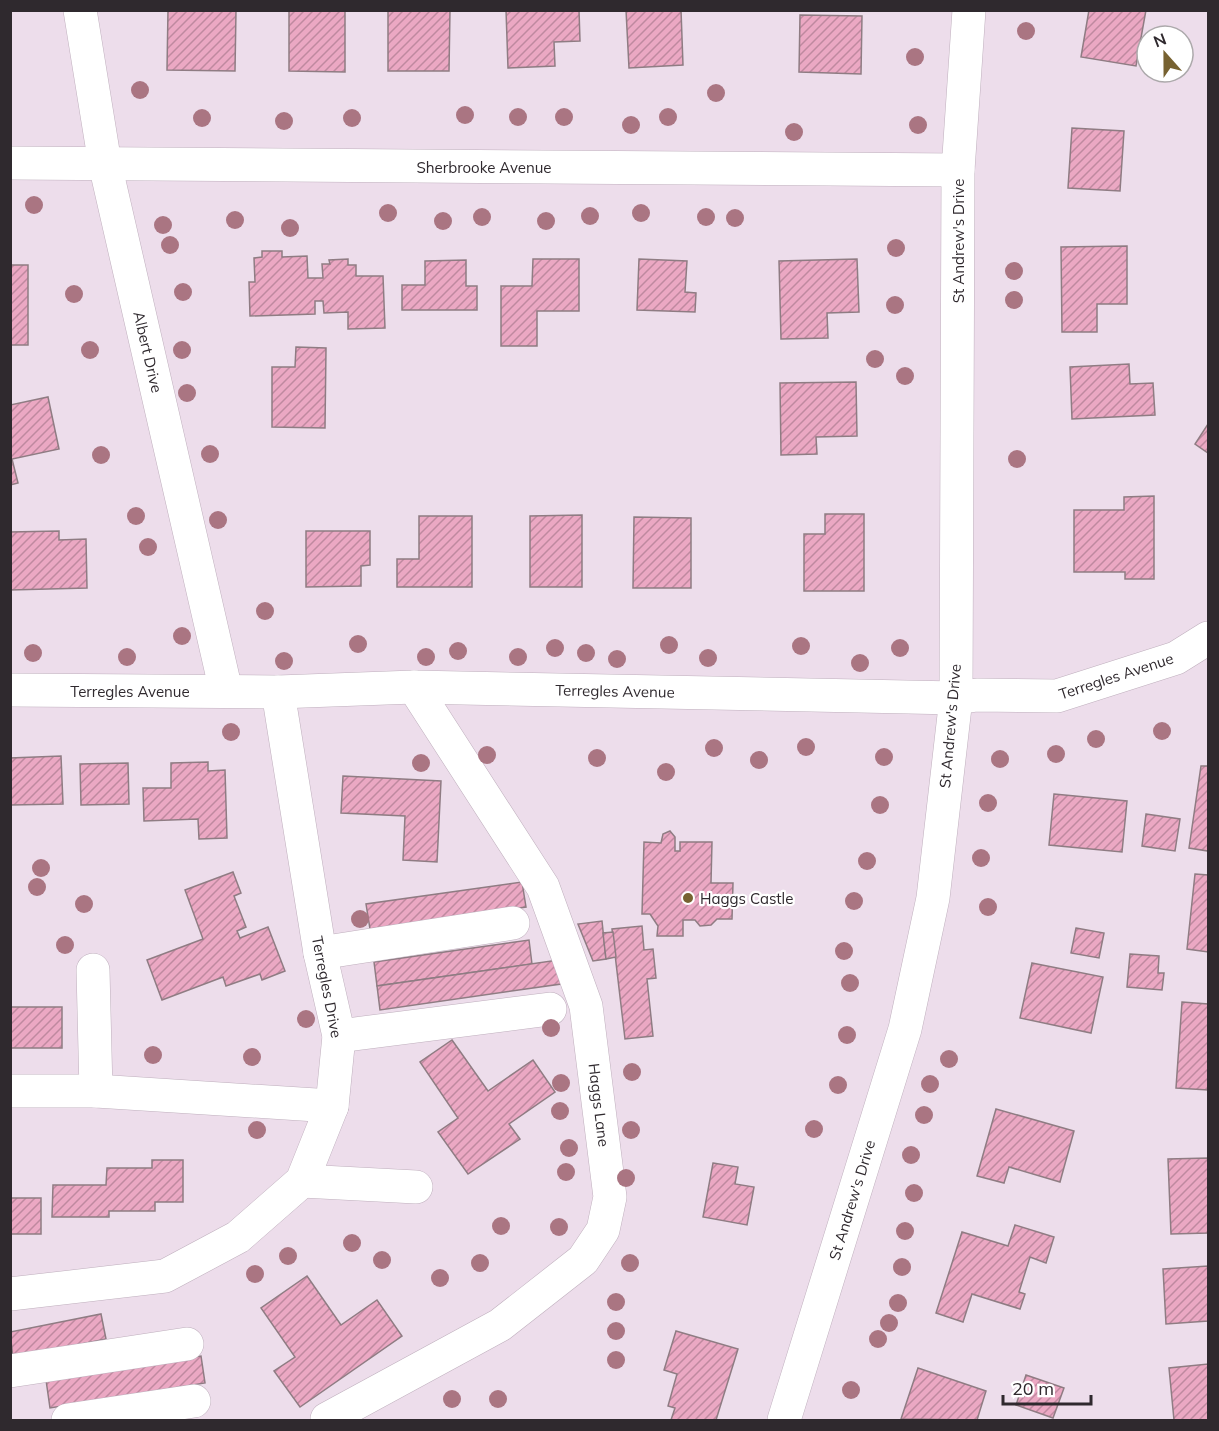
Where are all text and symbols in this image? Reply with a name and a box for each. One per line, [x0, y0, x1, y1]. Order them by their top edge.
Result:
north arrow [1135, 24, 1195, 84]
text: N [1150, 28, 1169, 51]
street label: Sherbrooke Avenue [416, 158, 552, 177]
street label: St Andrew's Drive [949, 179, 968, 303]
street label: Albert Drive [129, 309, 167, 395]
street label: Terregles Avenue [1056, 649, 1176, 703]
street label: St Andrew's Drive [935, 663, 965, 789]
street label: Terregles Avenue [555, 680, 675, 702]
street label: Terregles Avenue [70, 682, 190, 701]
place label: Haggs Castle [700, 889, 793, 908]
marker: Haggs Castle [681, 891, 695, 905]
street label: Terregles Drive [308, 934, 346, 1040]
street label: Haggs Lane [584, 1062, 614, 1148]
street label: St Andrew's Drive [825, 1138, 879, 1262]
scale bar [1003, 1368, 1092, 1406]
text: 20 m [1012, 1377, 1054, 1400]

